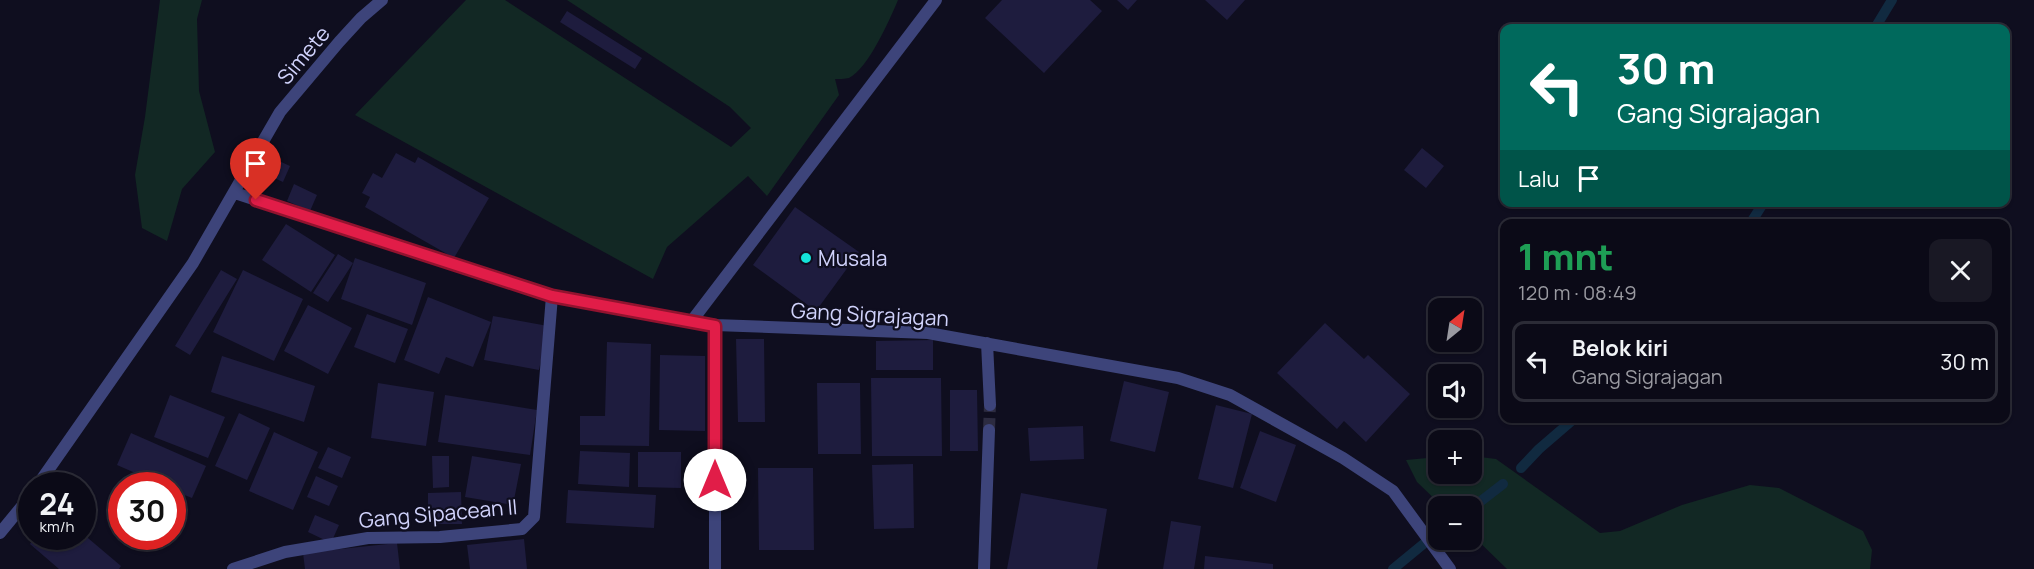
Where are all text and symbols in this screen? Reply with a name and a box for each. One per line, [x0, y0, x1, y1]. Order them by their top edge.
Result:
street label: Simete [270, 20, 336, 90]
text: 30 m [1617, 39, 1715, 97]
icon: left [1518, 48, 1596, 126]
text: Gang Sigrajagan [1617, 94, 1820, 131]
pin [230, 138, 281, 200]
icon: arrive [239, 147, 272, 180]
icon: arrive [1572, 162, 1605, 195]
text: Lalu [1518, 164, 1560, 194]
text: 1 mnt [1518, 232, 1613, 281]
button: close [1929, 239, 1992, 302]
place label: Musala [818, 244, 887, 272]
marker: Musala [799, 251, 813, 265]
text: 120 m · 08:49 [1518, 279, 1637, 306]
street label: Gang Sigrajagan [790, 296, 950, 332]
north arrow [1428, 298, 1482, 352]
map controls [1428, 298, 1482, 550]
text: Belok kiri [1572, 333, 1668, 363]
icon: left [1521, 345, 1554, 378]
text: 30 m [1940, 347, 1989, 377]
text: Gang Sigrajagan [1572, 363, 1723, 390]
button: sound [1428, 364, 1482, 418]
button: + [1428, 430, 1482, 484]
position arrow [683, 448, 747, 512]
speed limit sign: 30 [108, 472, 186, 550]
text: 24 [39, 483, 75, 524]
street label: Gang Sipacean II [358, 492, 518, 534]
button: − [1428, 496, 1482, 550]
text: km/h [40, 516, 74, 537]

